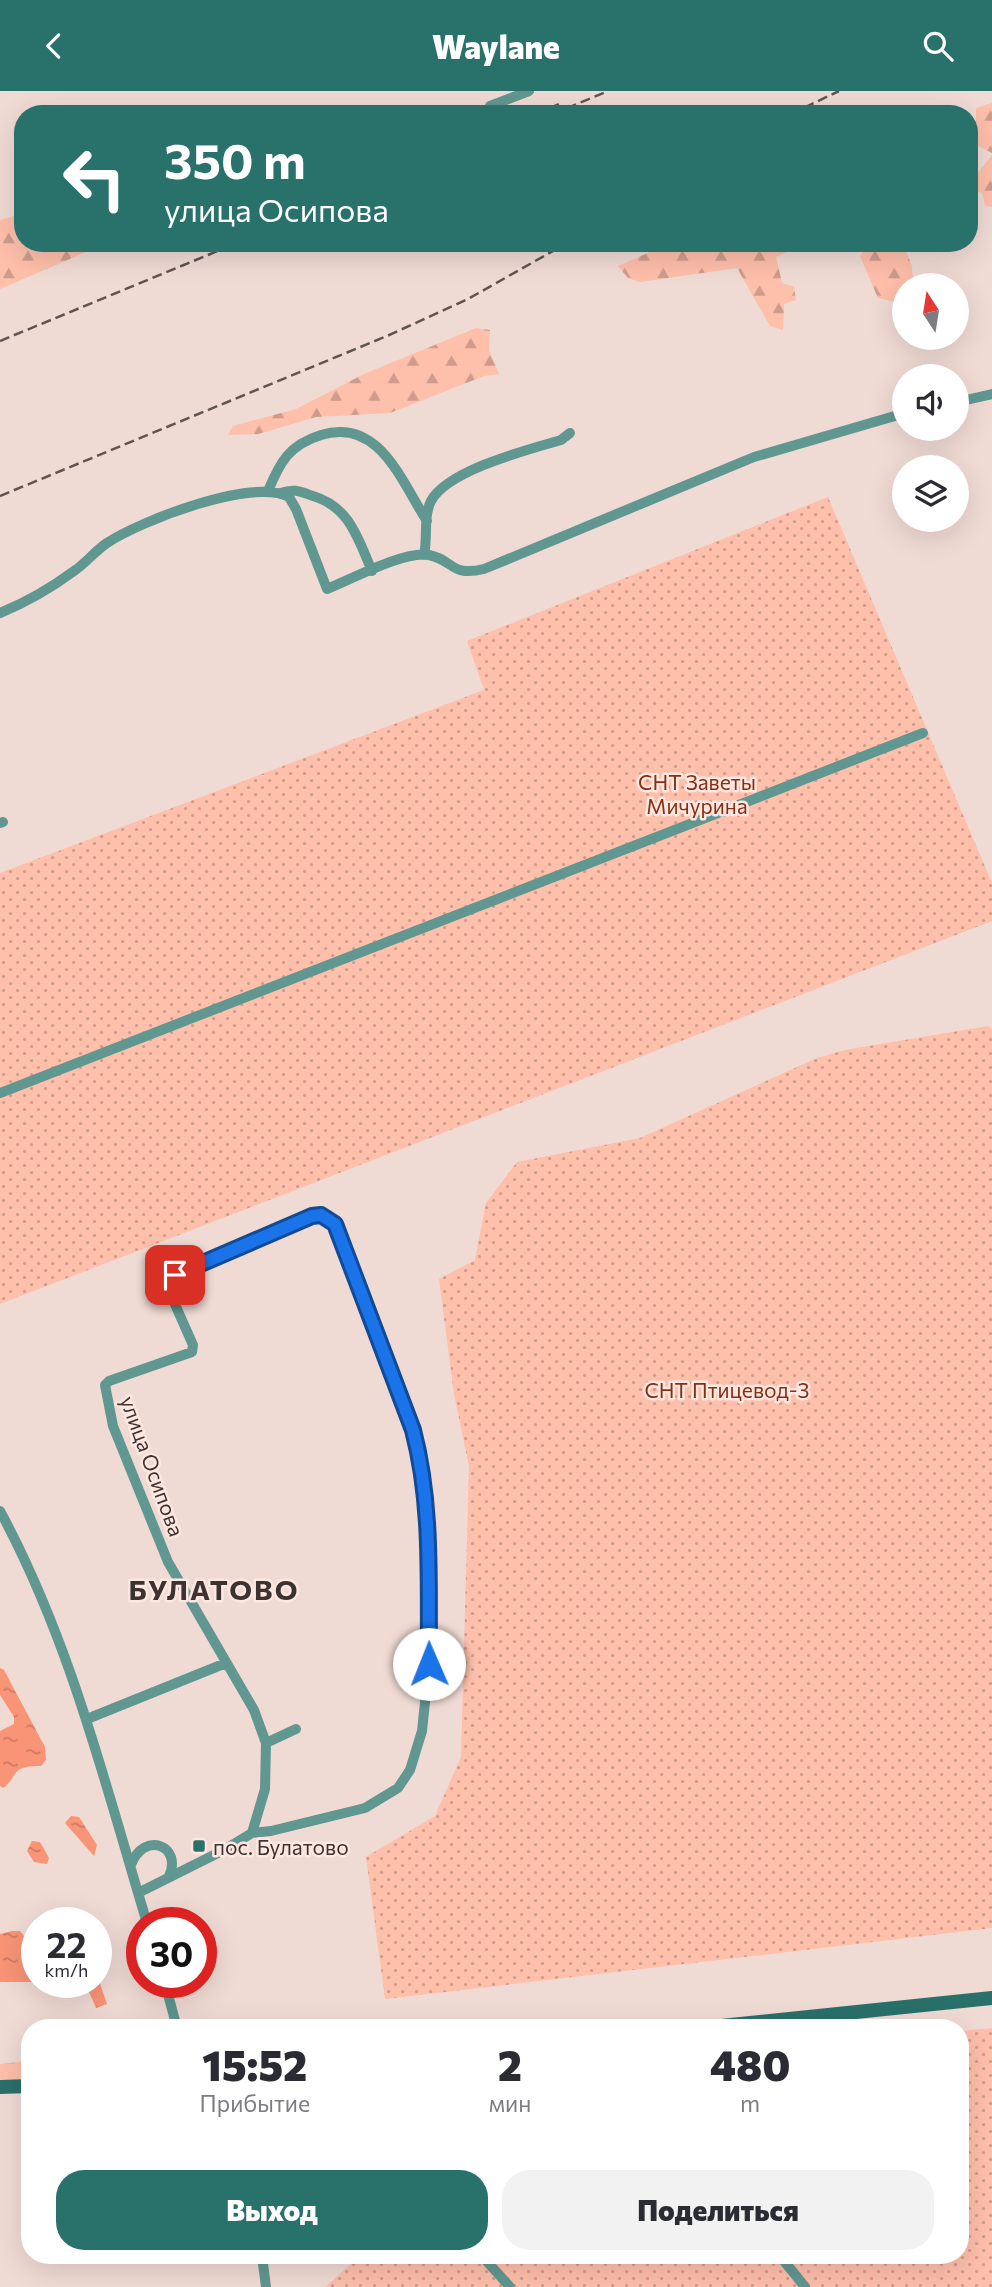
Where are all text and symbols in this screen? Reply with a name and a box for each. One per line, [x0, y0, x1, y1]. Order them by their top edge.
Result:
text: Waylane [432, 26, 560, 66]
icon: back [35, 27, 73, 65]
icon: search [919, 27, 957, 65]
text: 350 m [164, 129, 306, 189]
icon: left [49, 133, 140, 224]
text: улица Осипова [164, 189, 389, 229]
north arrow [892, 273, 970, 350]
map controls [892, 273, 969, 532]
button: sound [892, 364, 969, 441]
button: layers [892, 455, 969, 532]
park label: СНТ Заветы Мичурина [638, 769, 756, 818]
pin [145, 1245, 205, 1305]
icon: arrive [156, 1256, 194, 1294]
park label: СНТ Птицевод-3 [644, 1377, 810, 1402]
street label: улица Осипова [116, 1392, 190, 1540]
district label: БУЛАТОВО [129, 1572, 299, 1606]
position arrow [392, 1627, 466, 1701]
place label: пос. Булатово [213, 1834, 349, 1859]
marker: пос. Булатово [191, 1838, 207, 1854]
speed limit sign: 30 [126, 1907, 217, 1998]
text: 22 [47, 1922, 86, 1965]
text: km/h [45, 1959, 88, 1981]
text: 15:52 [202, 2038, 307, 2090]
text: 2 [498, 2038, 522, 2090]
text: 480 [710, 2038, 790, 2090]
text: Прибытие [200, 2089, 310, 2117]
text: мин [489, 2089, 531, 2117]
text: m [740, 2089, 760, 2117]
button: Выход [56, 2170, 488, 2250]
button: Поделиться [502, 2170, 934, 2250]

